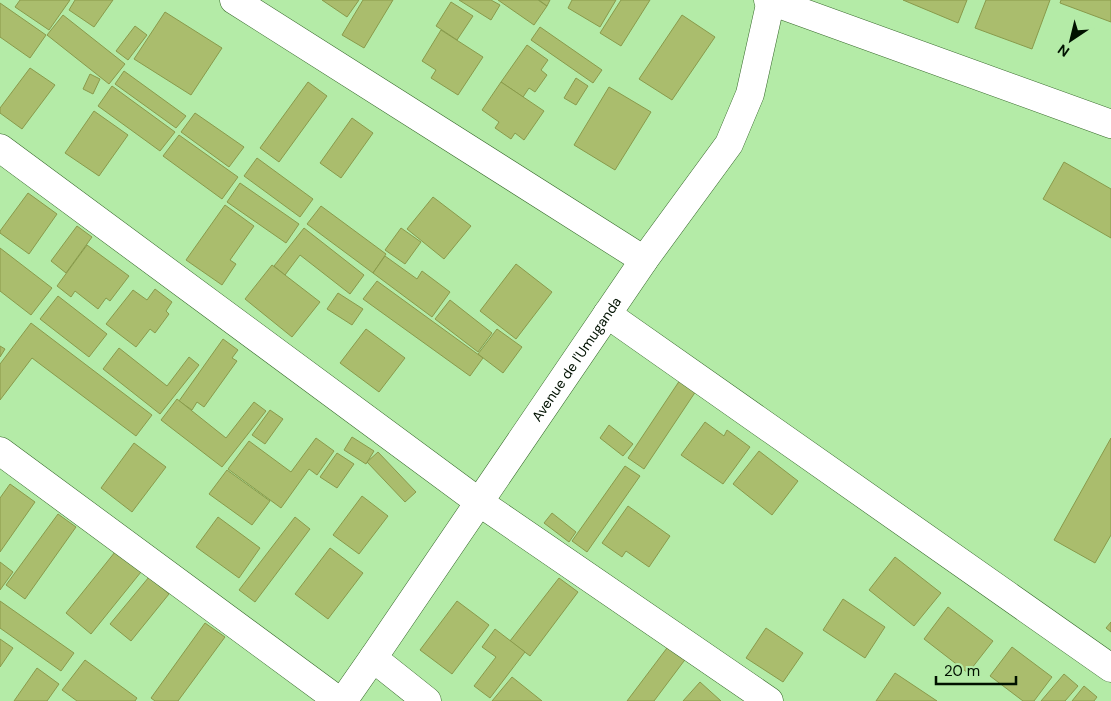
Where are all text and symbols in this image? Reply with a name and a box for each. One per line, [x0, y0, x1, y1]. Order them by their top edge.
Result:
north arrow [1046, 15, 1096, 65]
text: N [1054, 40, 1073, 61]
street label: Avenue de l'Umuganda [528, 293, 625, 425]
scale bar [936, 654, 1016, 686]
text: 20 m [944, 661, 980, 681]

